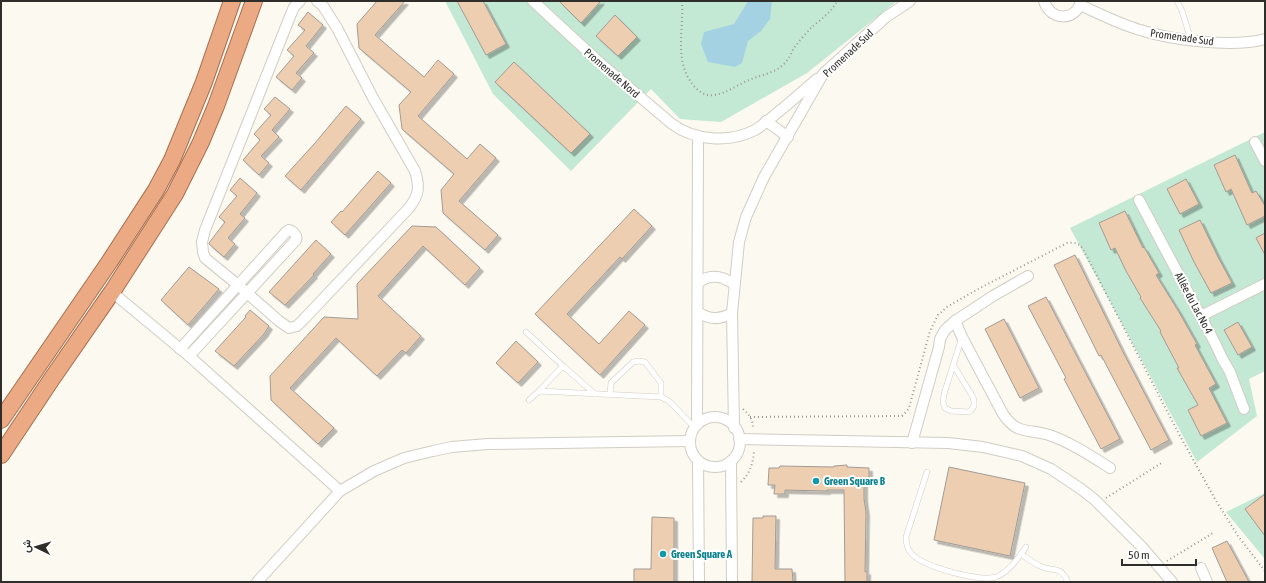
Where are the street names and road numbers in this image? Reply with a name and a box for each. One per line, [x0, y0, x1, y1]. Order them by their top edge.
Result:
street label: Promenade Sud [820, 27, 876, 79]
street label: Promenade Sud [1149, 27, 1215, 47]
street label: Promenade Nord [582, 46, 642, 100]
street label: Allée du Lac No 4 [1173, 270, 1215, 336]

